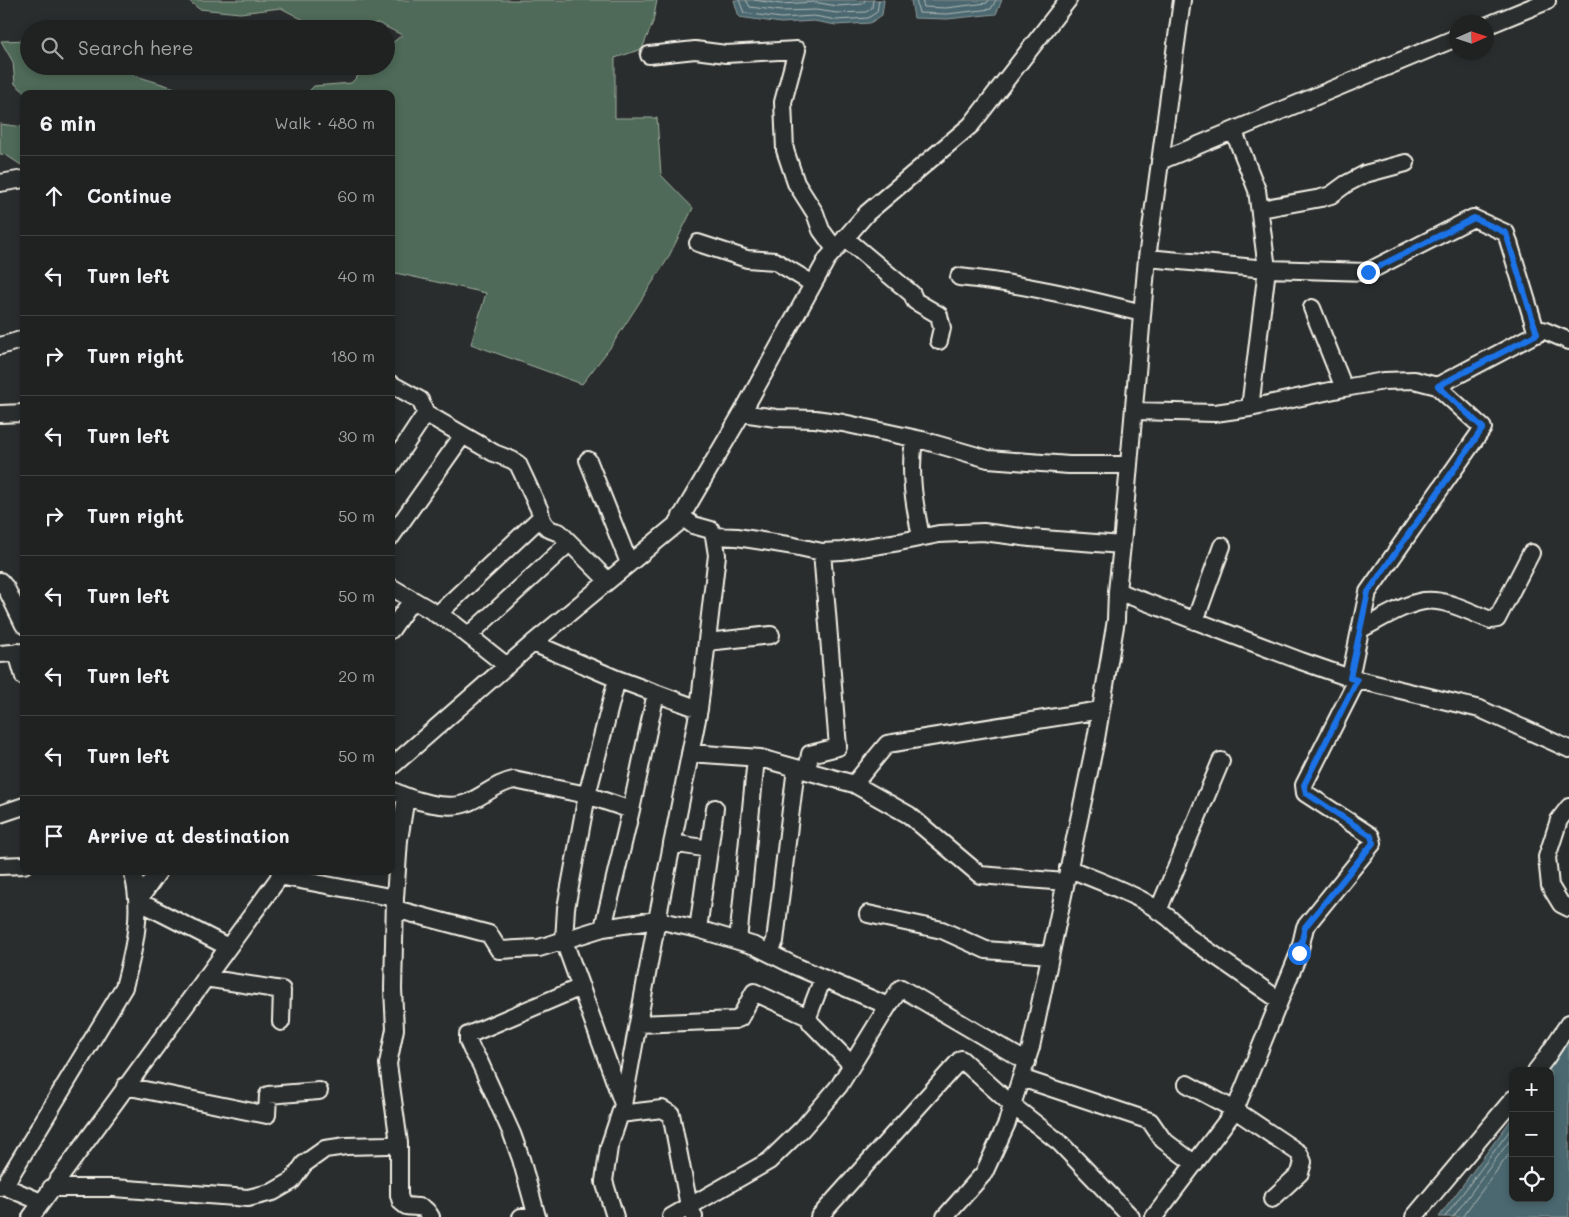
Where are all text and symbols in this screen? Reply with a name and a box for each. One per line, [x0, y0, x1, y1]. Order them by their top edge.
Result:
north arrow [1449, 15, 1494, 60]
search box [20, 20, 395, 75]
icon: search [38, 34, 66, 62]
text: Search here [78, 35, 194, 60]
text: 6 min [40, 109, 96, 136]
text: Walk · 480 m [274, 112, 375, 133]
icon: ahead [40, 182, 68, 210]
text: Continue [87, 183, 172, 208]
text: 60 m [338, 185, 375, 206]
route end [1357, 261, 1380, 284]
icon: left [40, 262, 68, 290]
text: Turn left [87, 263, 170, 288]
text: 40 m [338, 265, 375, 286]
icon: right [40, 342, 68, 370]
text: Turn right [87, 343, 184, 368]
text: 180 m [330, 345, 375, 366]
icon: left [40, 422, 68, 450]
text: Turn left [87, 423, 170, 448]
text: 30 m [338, 425, 375, 446]
icon: right [40, 502, 68, 530]
text: Turn right [87, 503, 184, 528]
text: 50 m [338, 505, 375, 526]
icon: left [40, 582, 68, 610]
text: Turn left [87, 583, 170, 608]
text: 50 m [338, 585, 375, 606]
icon: left [40, 662, 68, 690]
text: Turn left [87, 663, 170, 688]
text: 20 m [338, 665, 375, 686]
icon: left [40, 742, 68, 770]
text: Turn left [87, 743, 170, 768]
text: 50 m [338, 745, 375, 766]
icon: arrive [40, 822, 68, 850]
text: Arrive at destination [87, 823, 290, 848]
route start [1288, 942, 1311, 965]
map controls [1509, 1067, 1554, 1202]
button: + [1509, 1067, 1554, 1112]
button: − [1509, 1112, 1554, 1157]
button: locate [1509, 1157, 1554, 1202]

